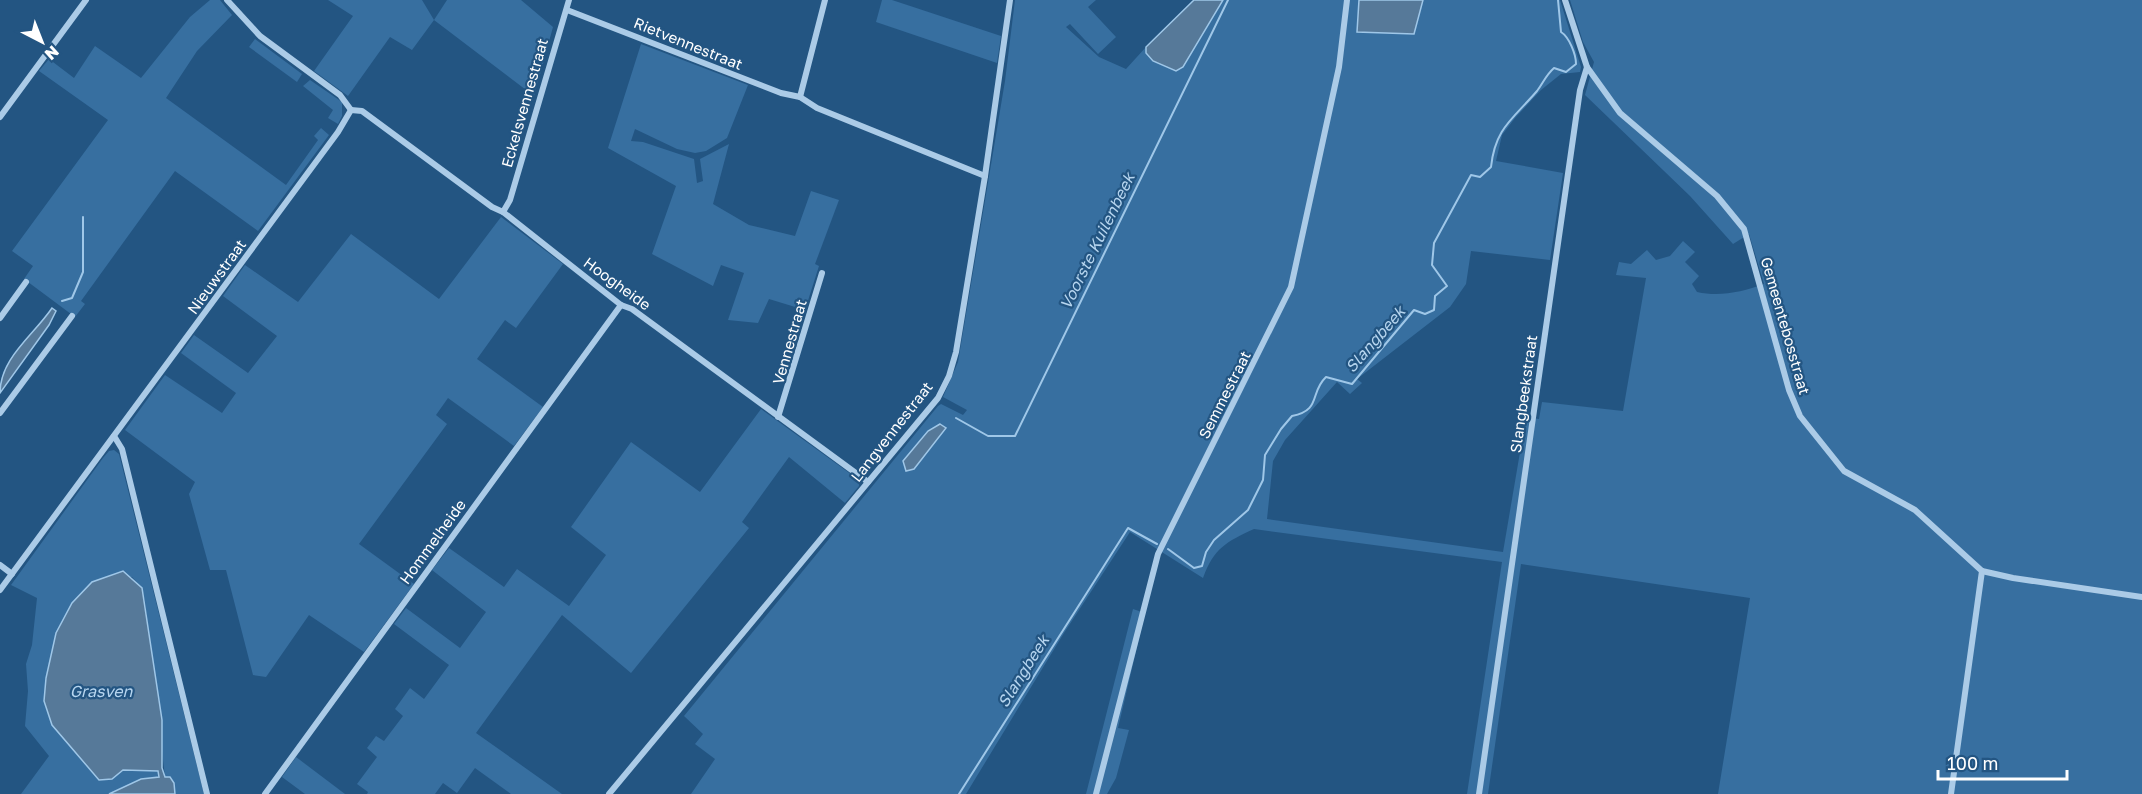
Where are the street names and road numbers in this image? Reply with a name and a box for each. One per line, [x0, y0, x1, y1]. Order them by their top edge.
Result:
street label: Rietvennestraat [631, 13, 745, 73]
street label: Eckelsvennestraat [497, 36, 551, 169]
street label: Nieuwstraat [183, 236, 249, 317]
street label: Hoogheide [581, 253, 655, 314]
street label: Gemeentebosstraat [1758, 255, 1814, 397]
street label: Vennestraat [768, 297, 810, 386]
street label: Slangbeekstraat [1506, 334, 1540, 454]
street label: Semmestraat [1194, 348, 1254, 441]
street label: Langvennestraat [847, 378, 936, 485]
street label: Hommelheide [395, 495, 469, 587]

